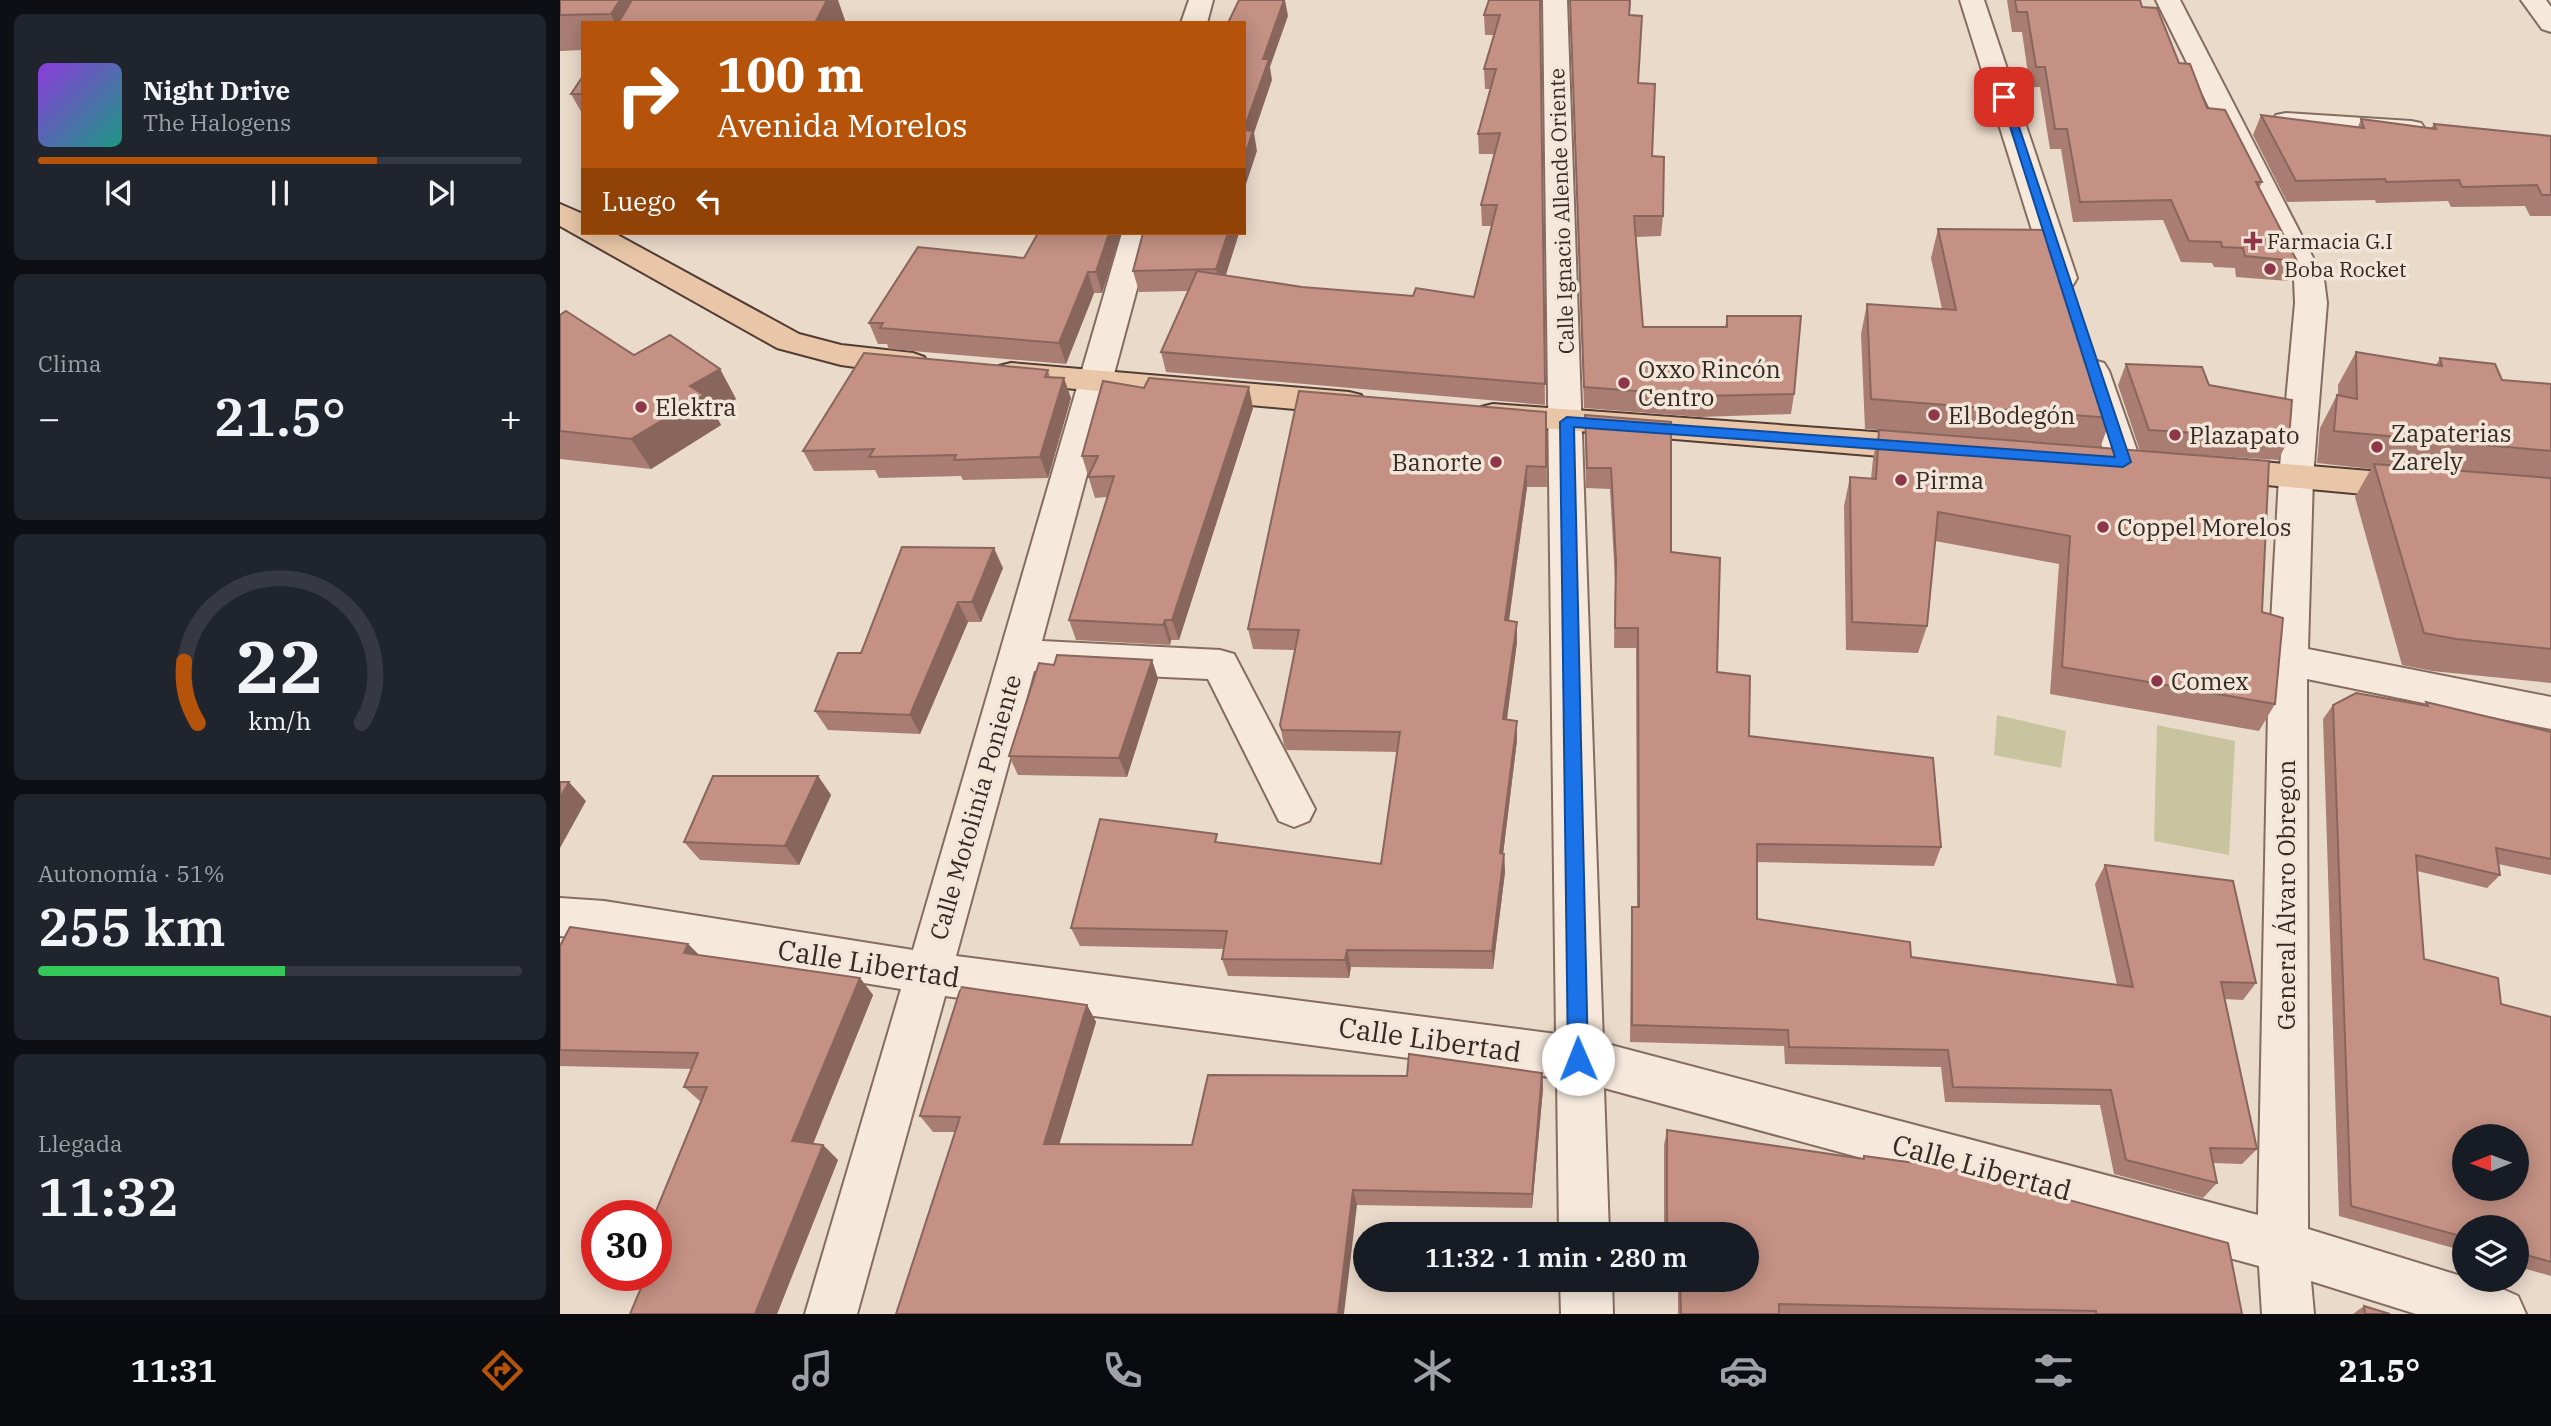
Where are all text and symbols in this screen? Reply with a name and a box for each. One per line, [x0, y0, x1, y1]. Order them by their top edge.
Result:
text: 100 m [717, 42, 864, 105]
icon: right [602, 49, 693, 140]
pin [1974, 67, 2034, 127]
street label: Calle Ignacio Allende Oriente [1542, 68, 1580, 354]
text: Night Drive [143, 73, 290, 107]
icon: arrive [1985, 78, 2023, 116]
text: Avenida Morelos [717, 104, 968, 146]
text: The Halogens [143, 107, 291, 137]
icon: previous [100, 174, 138, 212]
icon: pause [261, 174, 299, 212]
icon: next [422, 174, 460, 212]
icon: left [690, 182, 728, 220]
text: Luego [602, 184, 676, 218]
place label: Farmacia G.I [2267, 227, 2393, 255]
marker: Farmacia G.I [2245, 233, 2261, 249]
place label: Boba Rocket [2284, 255, 2406, 283]
marker: Boba Rocket [2262, 261, 2278, 277]
text: Clima [38, 348, 102, 378]
place label: Oxxo Rincón Centro [1638, 353, 1781, 413]
marker: Oxxo Rincón Centro [1616, 375, 1632, 391]
text: 21.5° [214, 383, 346, 450]
place label: Elektra [655, 391, 736, 423]
text: − [38, 393, 61, 442]
text: + [499, 393, 522, 442]
marker: Elektra [633, 399, 649, 415]
place label: El Bodegón [1948, 399, 2075, 431]
marker: El Bodegón [1926, 407, 1942, 423]
place label: Zapaterias Zarely [2391, 417, 2512, 477]
place label: Plazapato [2189, 419, 2299, 451]
marker: Plazapato [2167, 427, 2183, 443]
marker: Zapaterias Zarely [2369, 439, 2385, 455]
place label: Banorte [1392, 446, 1482, 478]
marker: Banorte [1488, 454, 1504, 470]
place label: Pirma [1915, 464, 1984, 496]
marker: Pirma [1893, 472, 1909, 488]
place label: Coppel Morelos [2117, 511, 2292, 543]
marker: Coppel Morelos [2095, 519, 2111, 535]
text: 22 [236, 618, 324, 713]
place label: Comex [2171, 665, 2249, 697]
street label: Calle Motolinía Poniente [922, 671, 1028, 943]
marker: Comex [2149, 673, 2165, 689]
text: km/h [248, 704, 312, 737]
street label: General Álvaro Obregon [2270, 760, 2302, 1030]
text: Autonomía · 51% [38, 858, 225, 888]
text: 255 km [38, 893, 226, 960]
street label: Calle Libertad [775, 930, 963, 996]
street label: Calle Libertad [1336, 1008, 1524, 1070]
position arrow [1541, 1022, 1615, 1096]
north arrow [2452, 1124, 2529, 1200]
map controls [2452, 1124, 2529, 1292]
street label: Calle Libertad [1888, 1125, 2076, 1209]
text: Llegada [38, 1128, 122, 1158]
text: 11:32 [38, 1163, 178, 1230]
speed limit sign: 30 [581, 1200, 672, 1291]
button: layers [2452, 1215, 2529, 1292]
text: 11:32 · 1 min · 280 m [1425, 1240, 1687, 1274]
icon: directions [478, 1346, 527, 1395]
icon: music [788, 1346, 837, 1395]
icon: phone [1098, 1346, 1147, 1395]
icon: climate [1408, 1346, 1457, 1395]
icon: car [1719, 1346, 1768, 1395]
icon: filters [2029, 1346, 2078, 1395]
text: 11:31 [131, 1349, 217, 1391]
text: 21.5° [2339, 1349, 2420, 1391]

